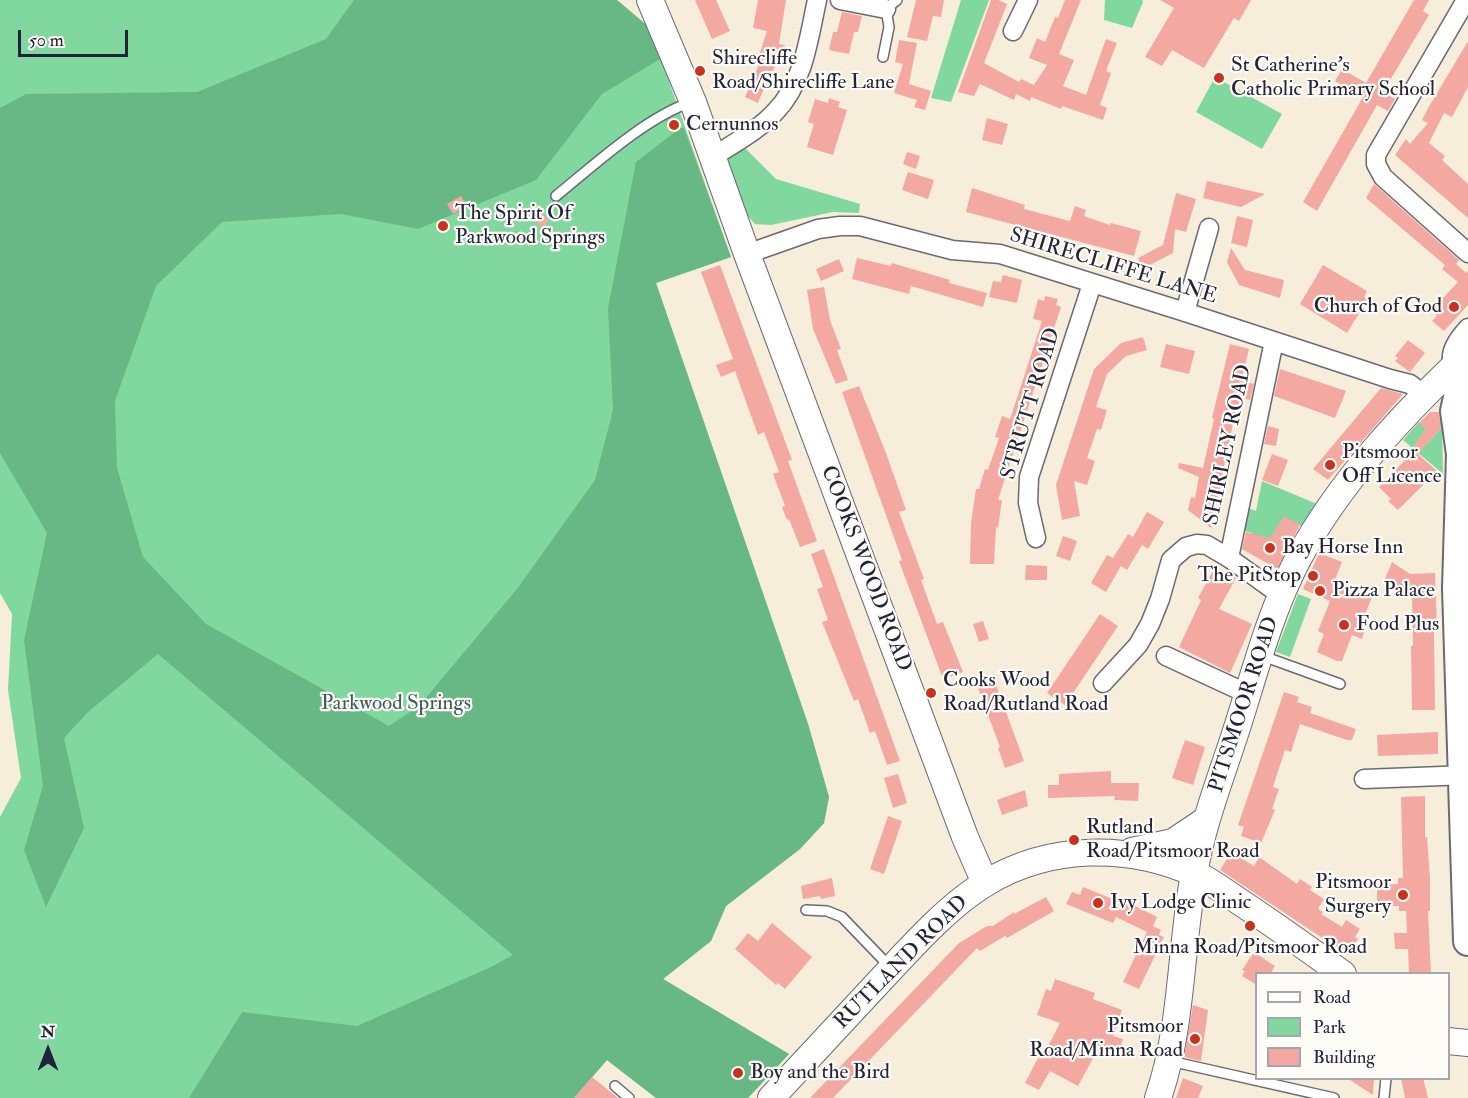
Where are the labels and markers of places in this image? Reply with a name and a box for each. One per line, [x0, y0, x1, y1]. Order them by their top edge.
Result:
place label: Shirecliffe Road/Shirecliffe Lane [712, 46, 894, 96]
place label: St Catherine's Catholic Primary School [1231, 53, 1435, 103]
marker: Shirecliffe Road/Shirecliffe Lane [693, 64, 707, 78]
marker: St Catherine's Catholic Primary School [1212, 71, 1226, 85]
place label: Cernunnos [686, 112, 778, 138]
marker: Cernunnos [667, 118, 681, 132]
place label: The Spirit Of Parkwood Springs [455, 201, 605, 251]
marker: The Spirit Of Parkwood Springs [436, 219, 450, 233]
place label: Church of God [1314, 294, 1442, 320]
marker: Church of God [1447, 300, 1461, 314]
place label: Pitsmoor Off Licence [1342, 440, 1441, 490]
marker: Pitsmoor Off Licence [1323, 458, 1337, 472]
place label: Bay Horse Inn [1282, 535, 1403, 561]
marker: Bay Horse Inn [1263, 541, 1277, 555]
place label: The PitStop [1198, 563, 1301, 589]
marker: The PitStop [1306, 569, 1320, 583]
place label: Pizza Palace [1332, 578, 1435, 604]
marker: Pizza Palace [1313, 584, 1327, 598]
place label: Food Plus [1356, 612, 1439, 638]
marker: Food Plus [1337, 618, 1351, 632]
place label: Cooks Wood Road/Rutland Road [943, 668, 1108, 718]
marker: Cooks Wood Road/Rutland Road [924, 686, 938, 700]
place label: Rutland Road/Pitsmoor Road [1086, 815, 1260, 865]
marker: Rutland Road/Pitsmoor Road [1067, 833, 1081, 847]
place label: Pitsmoor Surgery [1315, 870, 1391, 920]
marker: Pitsmoor Surgery [1396, 888, 1410, 902]
place label: Ivy Lodge Clinic [1110, 890, 1251, 916]
marker: Ivy Lodge Clinic [1091, 896, 1105, 910]
marker: Minna Road/Pitsmoor Road [1243, 919, 1257, 933]
place label: Minna Road/Pitsmoor Road [1133, 935, 1367, 961]
place label: Pitsmoor Road/Minna Road [1029, 1014, 1183, 1064]
marker: Pitsmoor Road/Minna Road [1188, 1032, 1202, 1046]
place label: Boy and the Bird [750, 1060, 890, 1086]
marker: Boy and the Bird [731, 1066, 745, 1080]

